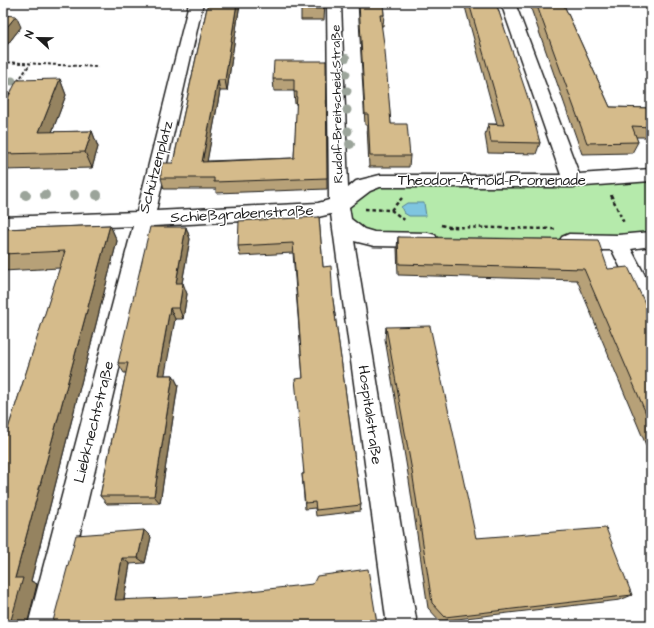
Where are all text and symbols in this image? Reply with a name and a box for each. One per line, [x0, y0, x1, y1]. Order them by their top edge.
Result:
north arrow [18, 18, 58, 58]
street label: Rudolf-Breitscheid-Straße [327, 24, 347, 184]
text: N [21, 28, 37, 40]
street label: Schützenplatz [134, 118, 179, 216]
street label: Theodor-Arnold-Promenade [398, 170, 586, 191]
street label: Schießgrabenstraße [170, 200, 314, 229]
street label: Liebknechtstraße [69, 359, 119, 485]
street label: Hospitalstraße [353, 364, 387, 466]

